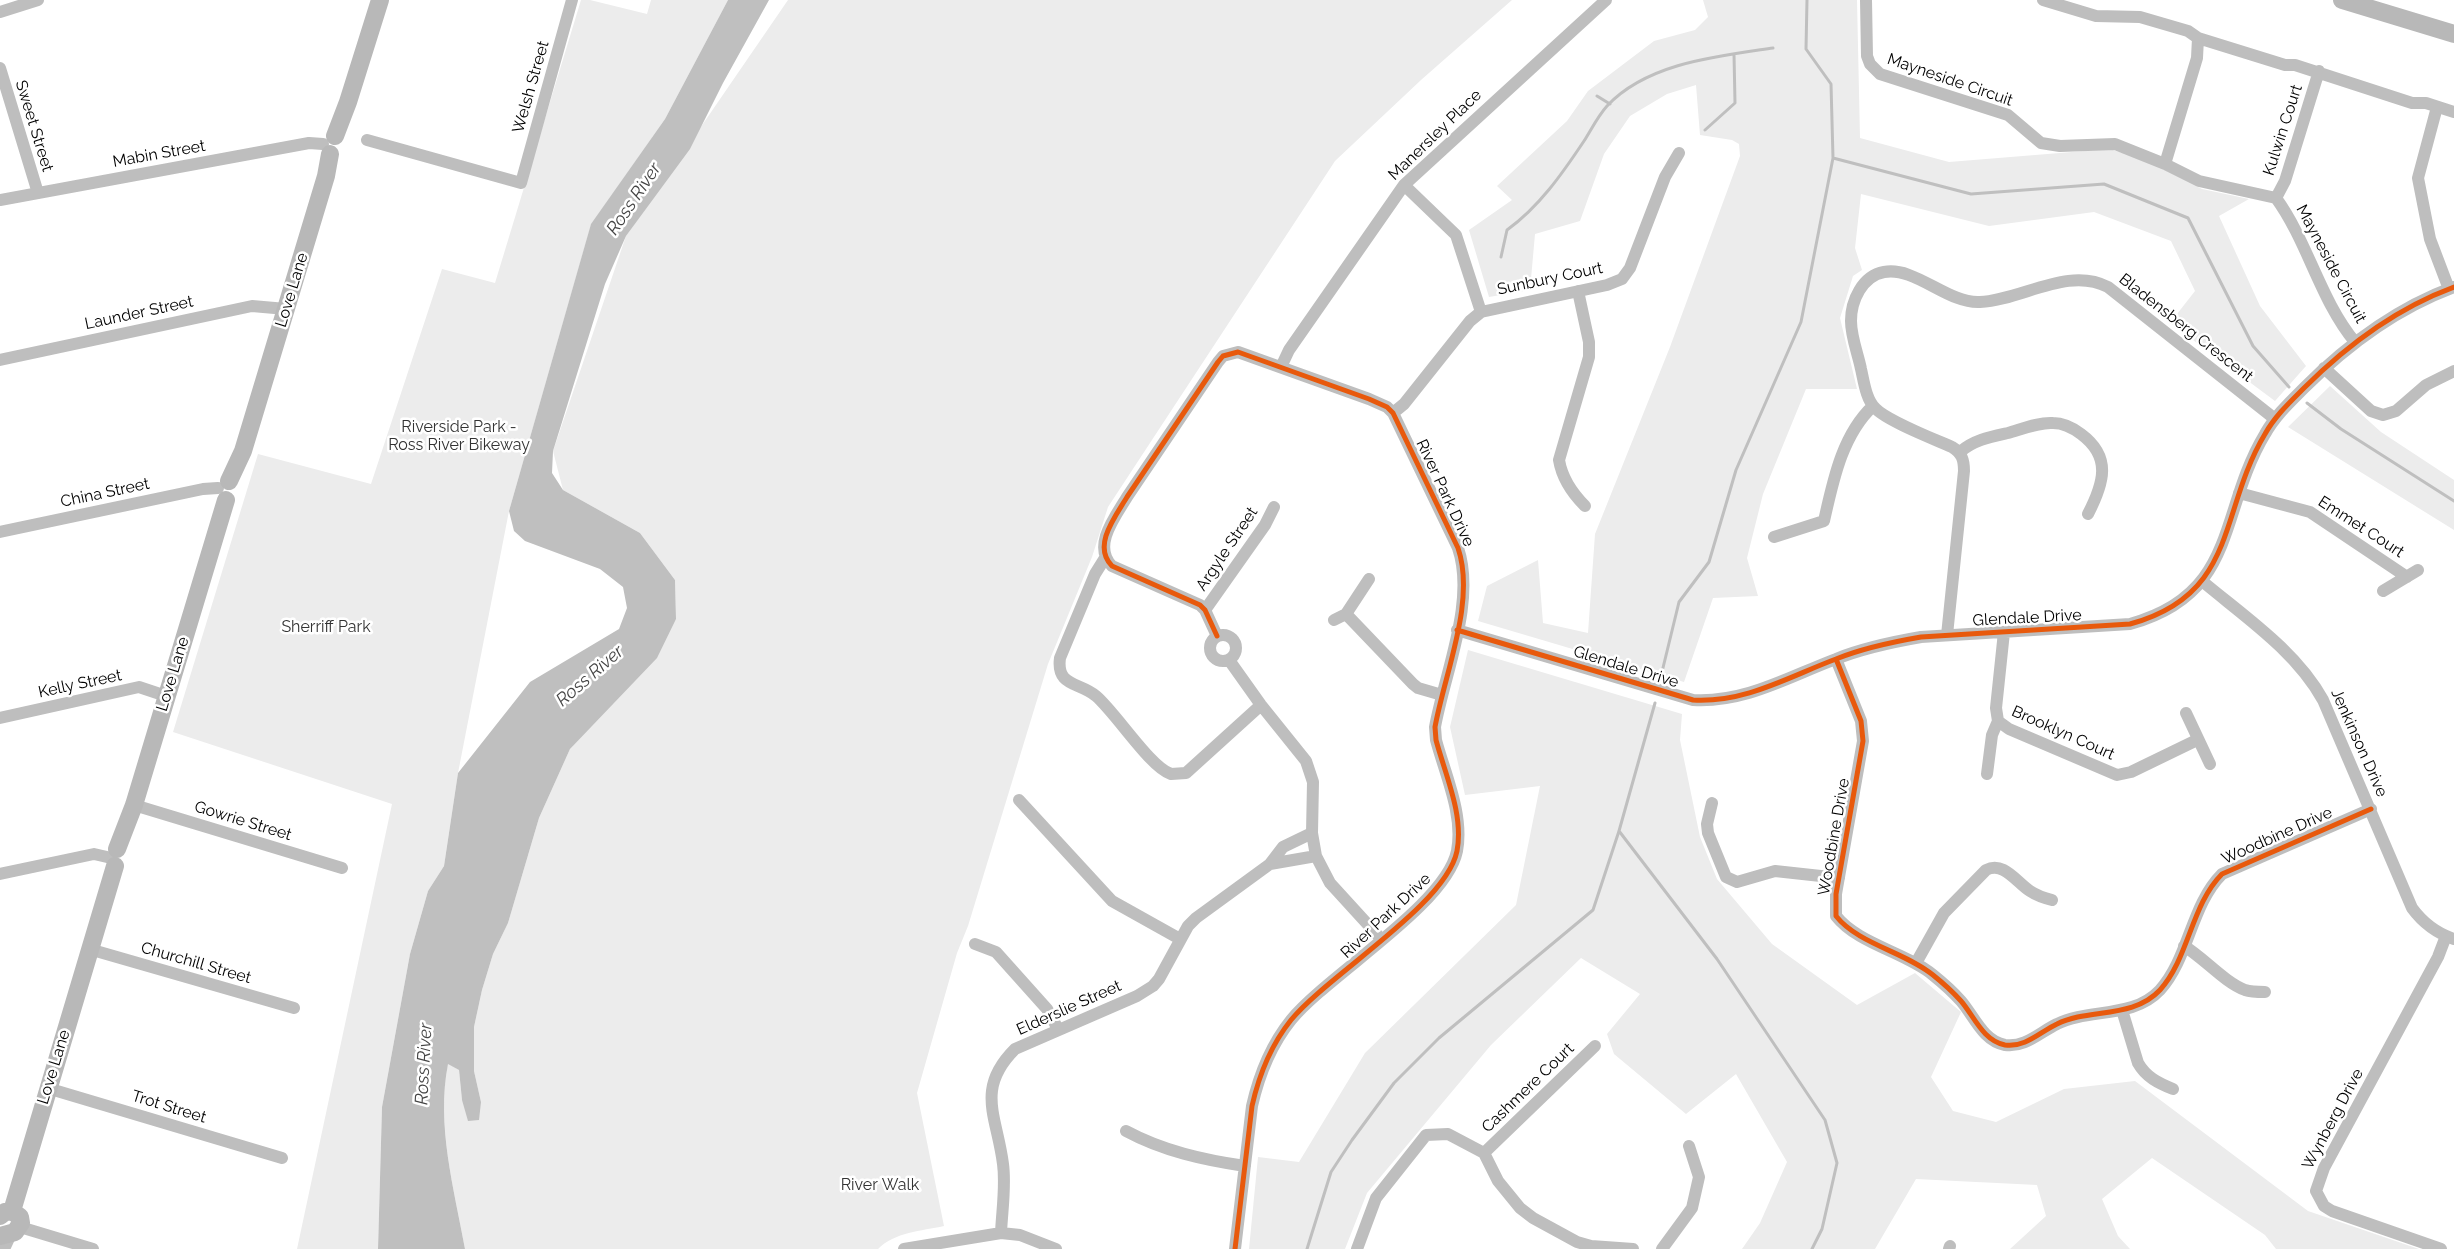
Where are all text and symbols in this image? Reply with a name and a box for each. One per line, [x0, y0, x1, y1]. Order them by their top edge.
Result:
street label: Welsh Street [509, 39, 553, 135]
street label: Mayneside Circuit [1885, 50, 2015, 110]
street label: Sweet Street [11, 78, 57, 174]
street label: Kulwin Court [2259, 82, 2307, 178]
street label: Manersley Place [1384, 86, 1486, 184]
street label: Mabin Street [111, 136, 207, 172]
water label: Ross River [602, 159, 666, 239]
street label: Mayneside Circuit [2292, 201, 2370, 327]
street label: Love Lane [272, 250, 312, 330]
street label: Sunbury Court [1496, 258, 1604, 300]
street label: Bladensberg Crescent [2115, 270, 2257, 386]
street label: Launder Street [83, 292, 195, 334]
park label: Riverside Park - Ross River Bikeway [388, 417, 530, 455]
street label: River Park Drive [1412, 436, 1478, 550]
street label: China Street [59, 474, 151, 512]
street label: Emmet Court [2314, 492, 2408, 562]
street label: Argyle Street [1192, 503, 1262, 595]
street label: Glendale Drive [1972, 606, 2082, 630]
park label: Sherriff Park [281, 617, 371, 637]
street label: Love Lane [153, 634, 193, 714]
water label: Ross River [552, 641, 628, 711]
street label: Glendale Drive [1571, 642, 1681, 692]
street label: Kelly Street [37, 666, 123, 702]
street label: Jenkinson Drive [2327, 686, 2391, 800]
street label: Brooklyn Court [2009, 702, 2117, 764]
street label: Woodbine Drive [1814, 777, 1854, 897]
street label: Gowrie Street [192, 797, 294, 845]
street label: Woodbine Drive [2219, 803, 2335, 869]
street label: River Park Drive [1337, 869, 1435, 963]
street label: Churchill Street [139, 938, 253, 988]
street label: Elderslie Street [1014, 976, 1124, 1040]
water label: Ross River [411, 1022, 437, 1106]
street label: Love Lane [34, 1027, 74, 1107]
street label: Cashmere Court [1478, 1039, 1578, 1137]
street label: Wynberg Drive [2298, 1065, 2368, 1173]
street label: Trot Street [129, 1087, 209, 1127]
park label: River Walk [841, 1175, 919, 1195]

